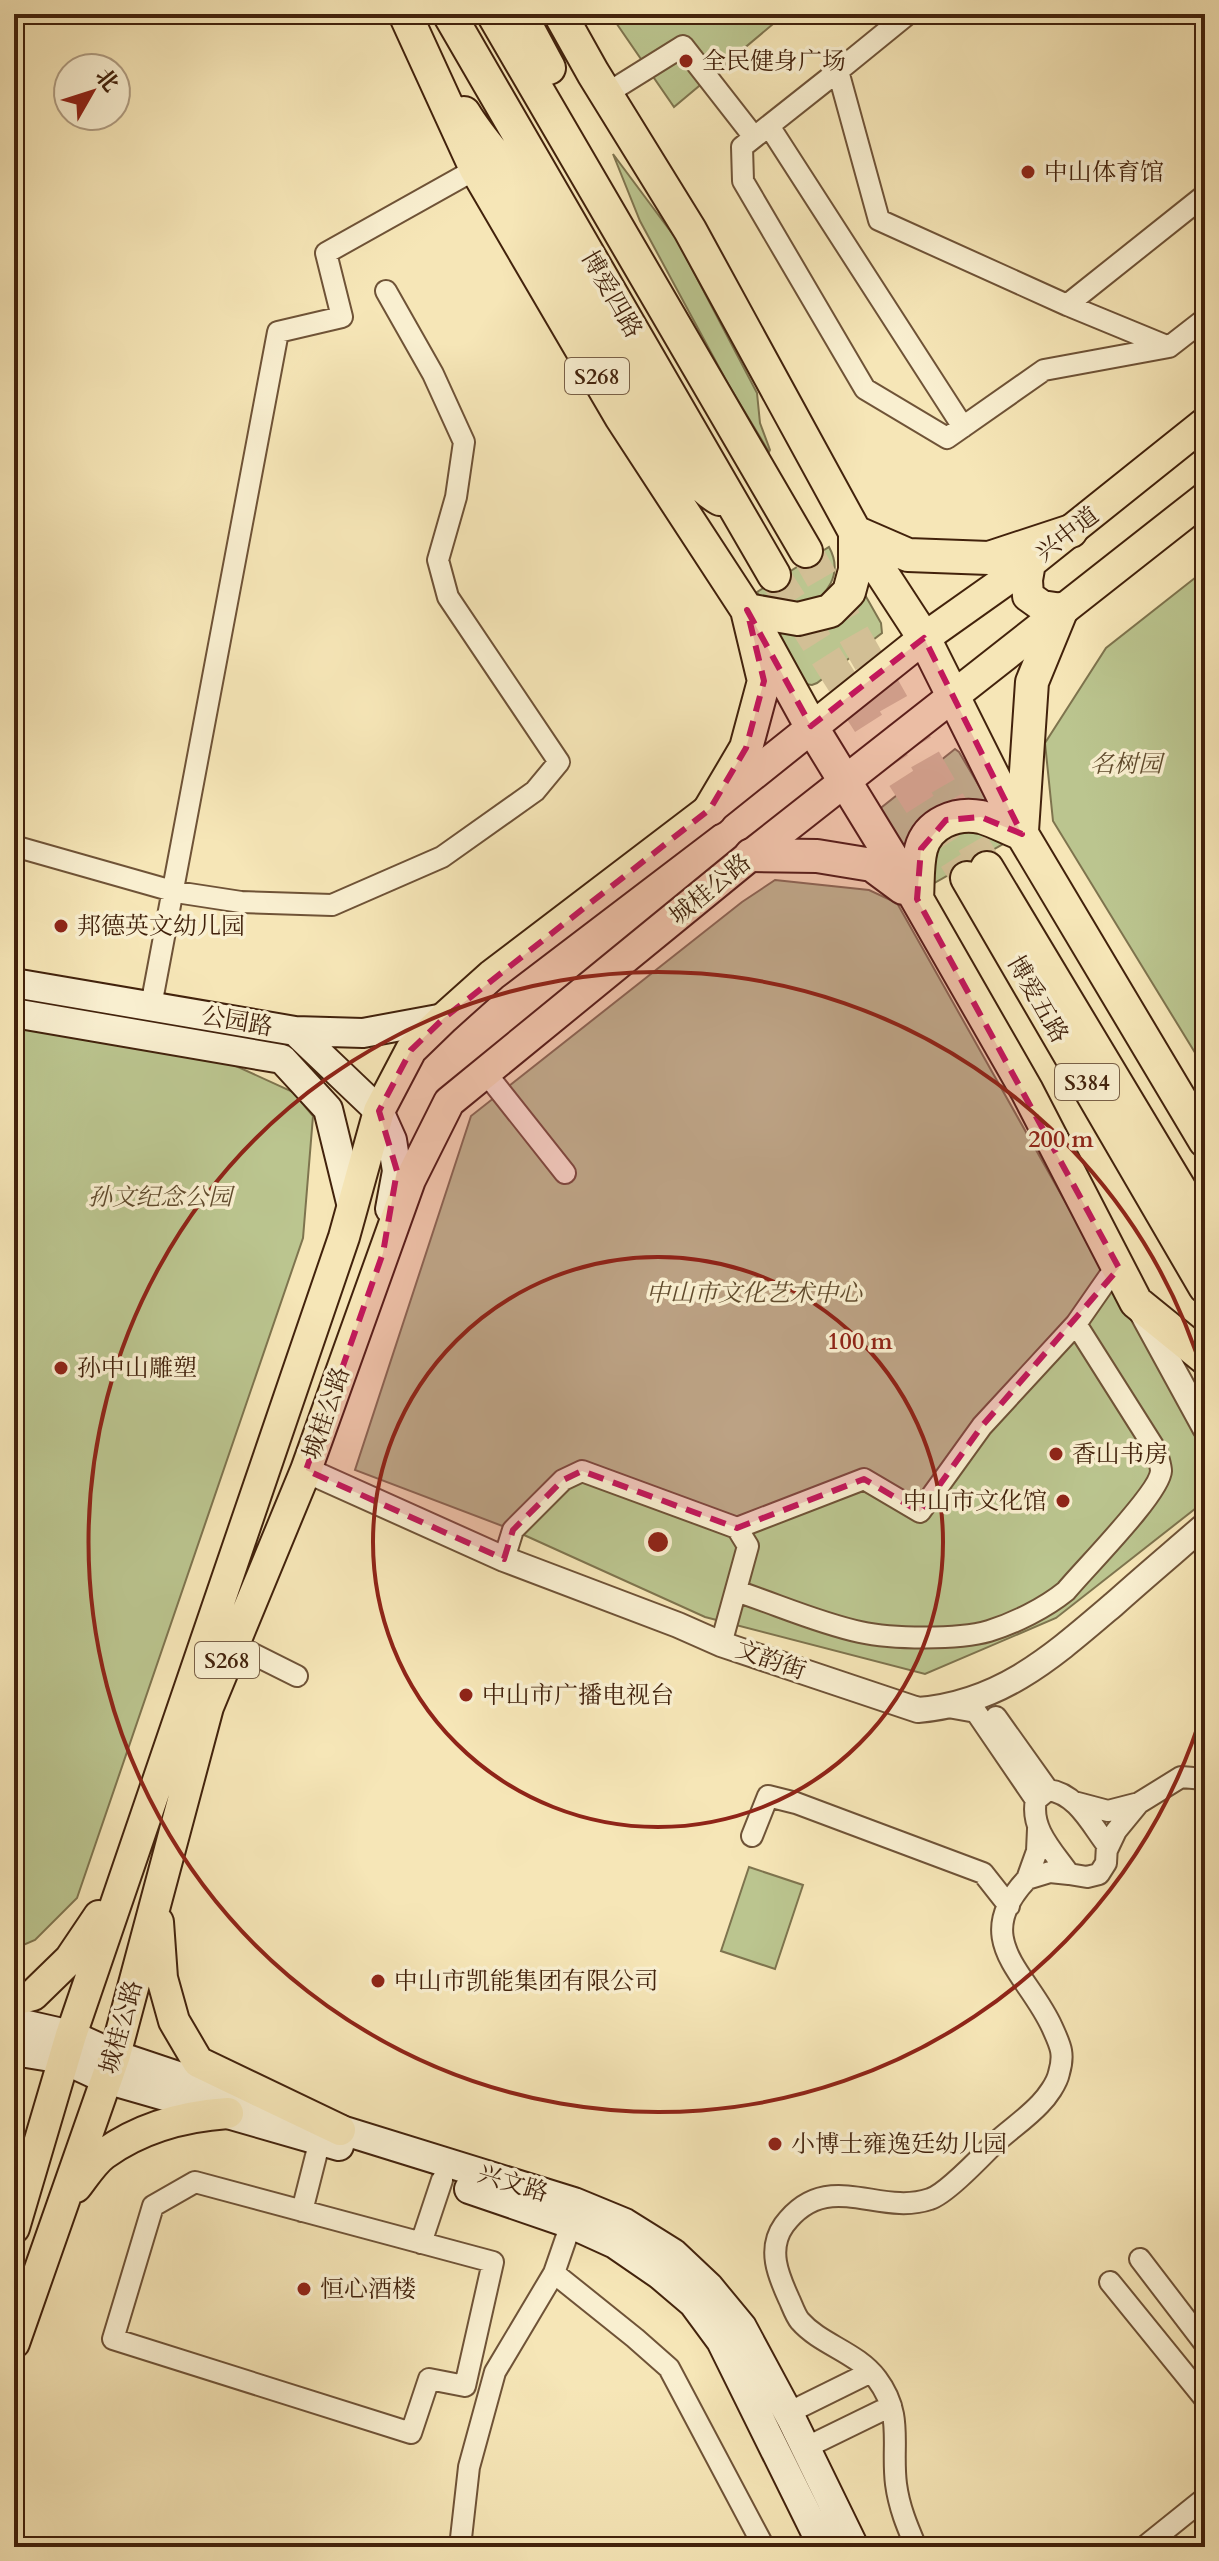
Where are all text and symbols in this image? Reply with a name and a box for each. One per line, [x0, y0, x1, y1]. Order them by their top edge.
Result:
place label: 全民健身广场 [702, 45, 846, 78]
north arrow [52, 52, 132, 132]
marker: 全民健身广场 [677, 52, 695, 70]
text: 北 [88, 62, 125, 98]
place label: 中山体育馆 [1044, 156, 1164, 189]
marker: 中山体育馆 [1019, 163, 1037, 181]
street label: 博爱四路 [573, 244, 650, 344]
road number: S268 [565, 358, 629, 394]
street label: 兴中道 [1029, 499, 1106, 570]
park label: 名树园 [1090, 748, 1166, 781]
street label: 城桂公路 [663, 846, 758, 932]
place label: 邦德英文幼儿园 [77, 910, 245, 943]
marker: 邦德英文幼儿园 [52, 917, 70, 935]
street label: 博爱五路 [999, 949, 1076, 1049]
street label: 公园路 [199, 999, 275, 1044]
road number: S384 [1055, 1064, 1119, 1100]
text: 200 m [1028, 1123, 1095, 1156]
park label: 孙文纪念公园 [88, 1181, 236, 1214]
park label: 中山市文化艺术中心 [646, 1277, 863, 1310]
text: 100 m [827, 1325, 894, 1358]
place label: 孙中山雕塑 [77, 1352, 197, 1385]
marker: 孙中山雕塑 [52, 1359, 70, 1377]
street label: 城桂公路 [295, 1362, 358, 1464]
place label: 香山书房 [1072, 1438, 1168, 1471]
marker: 香山书房 [1047, 1445, 1065, 1463]
place label: 中山市文化馆 [903, 1485, 1047, 1518]
marker: 中山市文化馆 [1054, 1492, 1072, 1510]
centre of rings [644, 1528, 672, 1556]
street label: 文韵街 [731, 1633, 810, 1688]
road number: S268 [195, 1642, 259, 1678]
place label: 中山市广播电视台 [482, 1679, 674, 1712]
marker: 中山市广播电视台 [457, 1686, 475, 1704]
place label: 中山市凯能集团有限公司 [394, 1965, 658, 1998]
marker: 中山市凯能集团有限公司 [369, 1972, 387, 1990]
street label: 城桂公路 [92, 1976, 151, 2078]
place label: 小博士雍逸廷幼儿园 [791, 2128, 1007, 2161]
marker: 小博士雍逸廷幼儿园 [766, 2135, 784, 2153]
street label: 兴文路 [474, 2157, 552, 2210]
place label: 恒心酒楼 [320, 2273, 416, 2306]
marker: 恒心酒楼 [295, 2280, 313, 2298]

